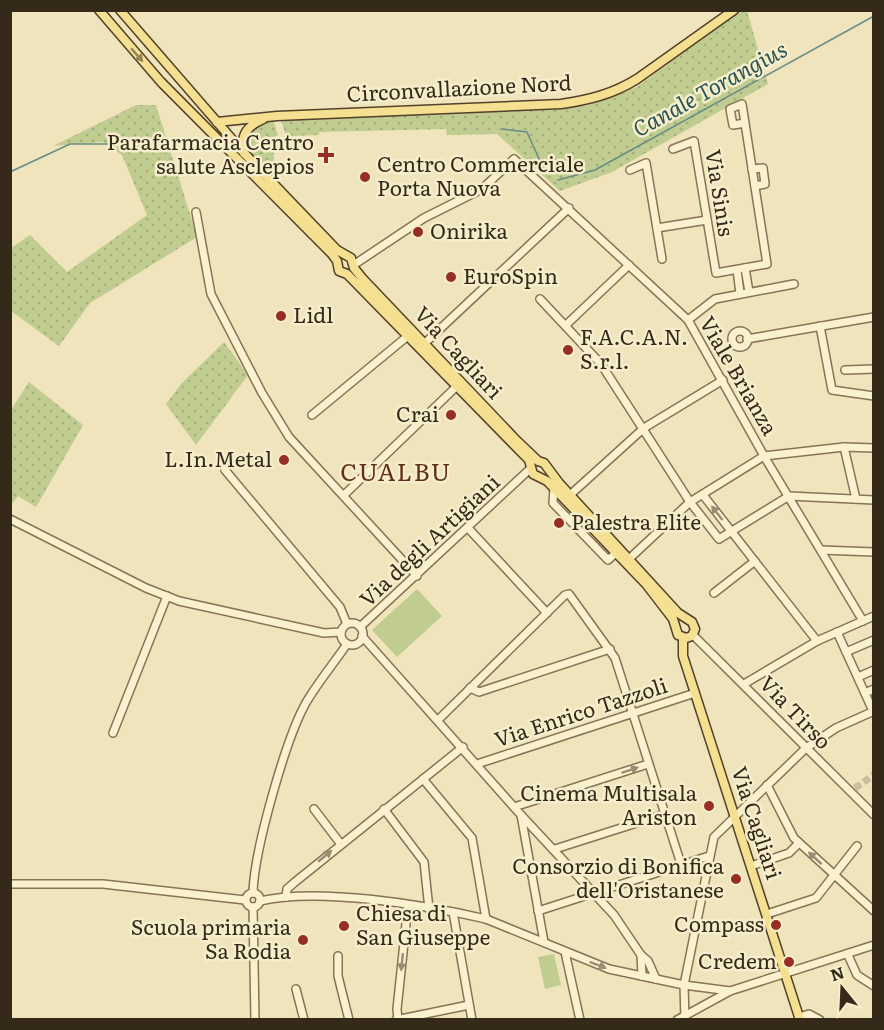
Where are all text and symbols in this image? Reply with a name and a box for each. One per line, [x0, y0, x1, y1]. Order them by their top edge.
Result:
water label: Canale Torangius [626, 32, 793, 144]
one-way arrow [130, 47, 143, 62]
street label: Circonvallazione Nord [346, 65, 572, 108]
place label: Parafarmacia Centro salute Asclepios [107, 125, 314, 180]
place label: Centro Commerciale Porta Nuova [377, 147, 584, 202]
street label: Via Sinis [699, 147, 744, 238]
marker: Parafarmacia Centro salute Asclepios [319, 148, 333, 162]
marker: Centro Commerciale Porta Nuova [358, 170, 372, 184]
place label: Onirika [430, 214, 509, 245]
marker: Onirika [411, 225, 425, 239]
place label: EuroSpin [463, 259, 558, 290]
marker: EuroSpin [444, 270, 458, 284]
place label: Lidl [293, 298, 333, 329]
street label: Via Cagliari [409, 298, 511, 405]
marker: Lidl [274, 309, 288, 323]
street label: Viale Brianza [694, 310, 787, 441]
place label: F.A.C.A.N. S.r.l. [580, 320, 688, 375]
marker: F.A.C.A.N. S.r.l. [561, 343, 575, 357]
place label: Crai [396, 397, 439, 428]
marker: Crai [444, 408, 458, 422]
place label: L.In.Metal [164, 442, 272, 473]
marker: L.In.Metal [277, 453, 291, 467]
district label: CUALBU [340, 453, 452, 488]
street label: Via degli Artigiani [351, 466, 505, 613]
place label: Palestra Elite [571, 505, 701, 536]
one-way arrow [711, 505, 724, 521]
marker: Palestra Elite [552, 516, 566, 530]
street label: Via Enrico Tazzoli [490, 668, 671, 753]
street label: Via Tirso [754, 668, 840, 755]
street label: Via Cagliari [726, 762, 791, 883]
one-way arrow [621, 765, 639, 774]
place label: Cinema Multisala Ariston [520, 776, 698, 831]
marker: Cinema Multisala Ariston [702, 799, 716, 813]
place label: Consorzio di Bonifica dell'Oristanese [512, 849, 725, 904]
one-way arrow [317, 850, 333, 863]
one-way arrow [808, 852, 823, 865]
marker: Consorzio di Bonifica dell'Oristanese [729, 872, 743, 886]
place label: Chiesa di San Giuseppe [356, 896, 491, 951]
place label: Compass [674, 907, 764, 938]
place label: Scuola primaria Sa Rodia [131, 910, 292, 965]
marker: Compass [769, 918, 783, 932]
marker: Chiesa di San Giuseppe [337, 919, 351, 933]
marker: Scuola primaria Sa Rodia [296, 933, 310, 947]
place label: Credem [698, 944, 777, 975]
one-way arrow [397, 953, 406, 972]
marker: Credem [782, 955, 796, 969]
north arrow [812, 958, 872, 1018]
text: N [827, 959, 847, 986]
one-way arrow [589, 960, 607, 970]

